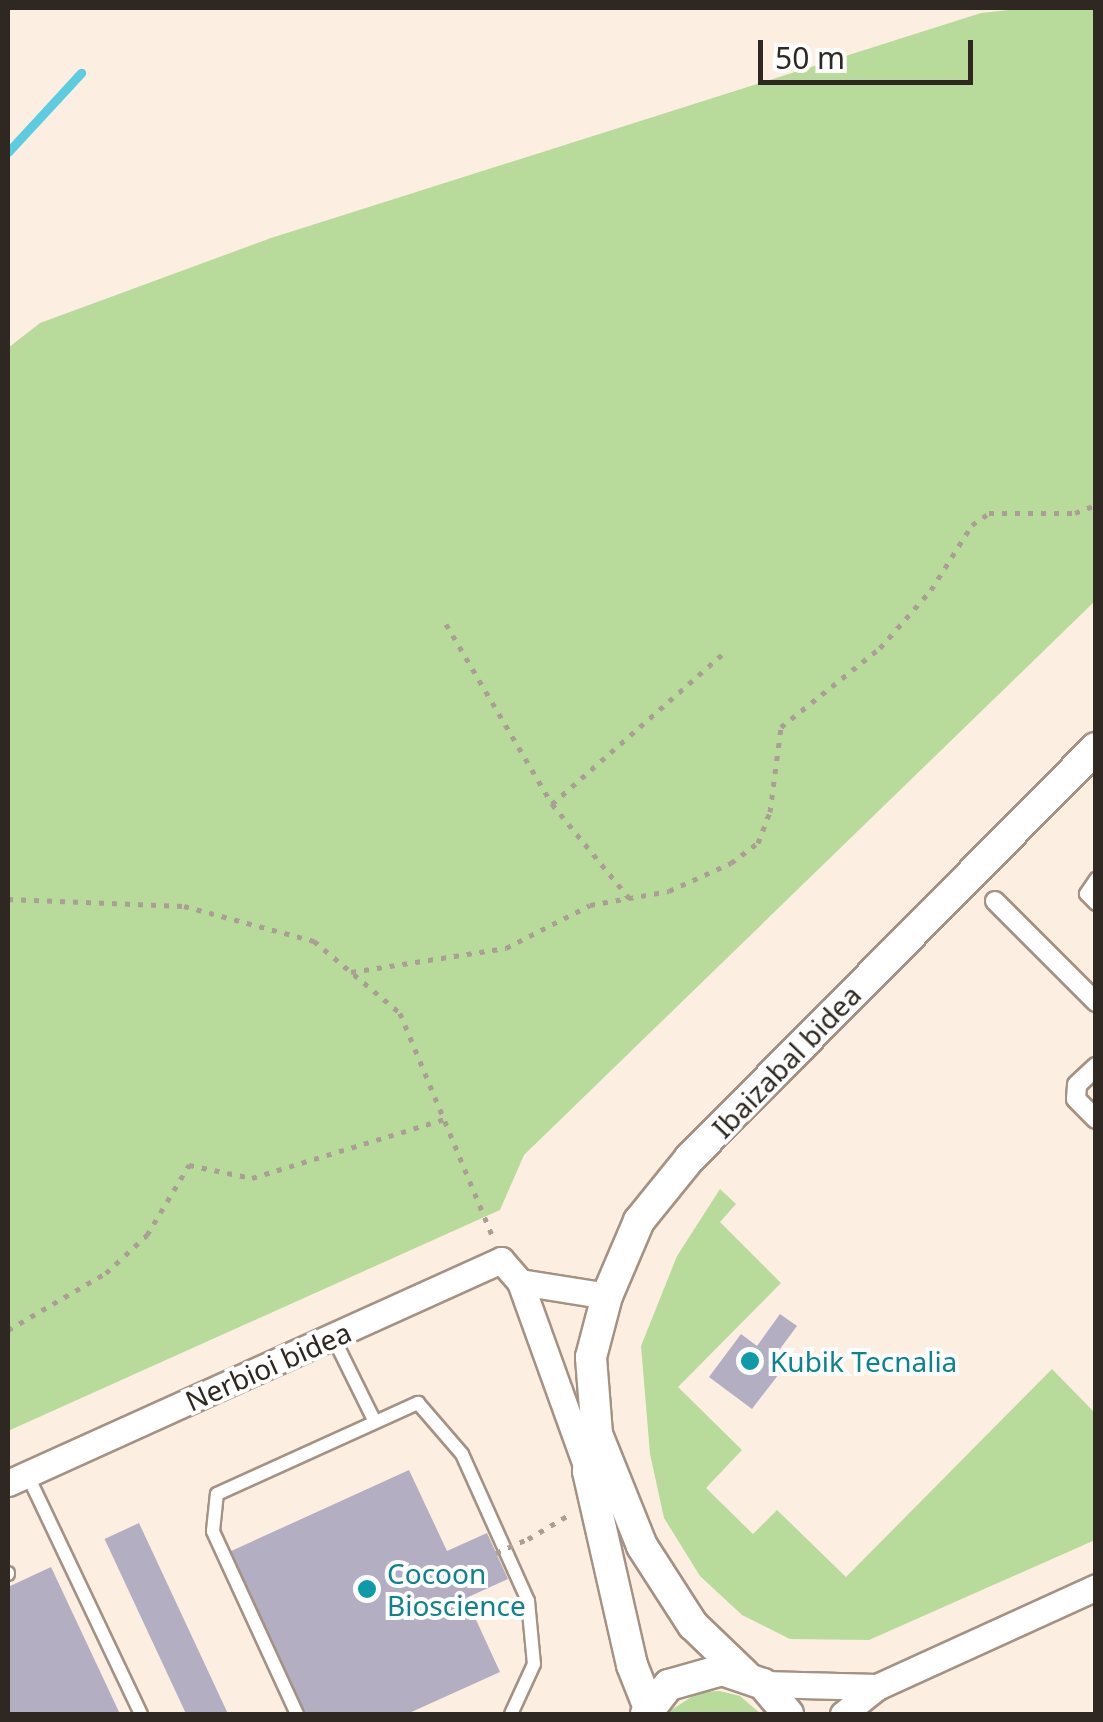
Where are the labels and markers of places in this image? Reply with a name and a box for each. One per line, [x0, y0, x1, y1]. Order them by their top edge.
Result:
place label: Kubik Tecnalia [770, 1344, 957, 1378]
marker: Kubik Tecnalia [739, 1350, 761, 1372]
place label: Cocoon Bioscience [387, 1556, 526, 1622]
marker: Cocoon Bioscience [356, 1578, 378, 1600]

